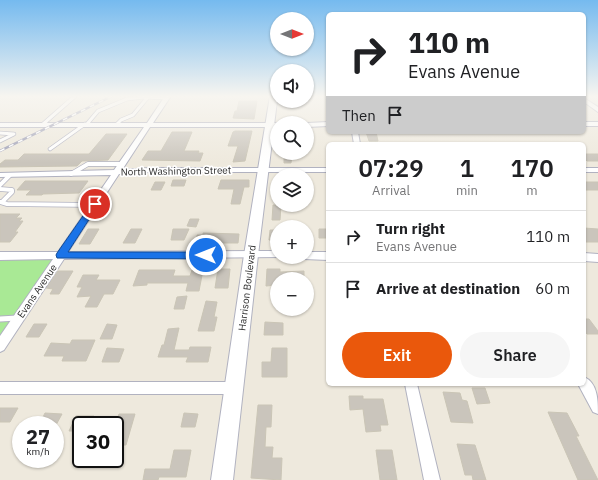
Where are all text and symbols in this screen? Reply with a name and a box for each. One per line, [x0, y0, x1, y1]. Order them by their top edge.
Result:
north arrow [270, 12, 314, 56]
map controls [270, 12, 314, 316]
text: 110 m [408, 24, 490, 61]
icon: right [342, 28, 394, 80]
text: Evans Avenue [408, 60, 520, 83]
button: sound [270, 64, 314, 108]
icon: arrive [384, 104, 406, 126]
text: Then [342, 106, 376, 125]
button: search [270, 116, 314, 160]
text: 07:29 [358, 152, 424, 184]
text: 1 [460, 152, 474, 184]
text: 170 [510, 152, 554, 184]
street label: North Washington Street [121, 164, 232, 178]
button: layers [270, 168, 314, 212]
text: Arrival [372, 182, 410, 199]
text: min [456, 182, 478, 199]
text: m [526, 182, 538, 199]
pin [78, 187, 112, 221]
icon: arrive [84, 193, 106, 215]
text: Turn right [376, 219, 445, 238]
button: + [270, 220, 314, 264]
icon: right [342, 226, 364, 248]
text: 110 m [526, 227, 570, 246]
position arrow [185, 234, 227, 276]
text: Evans Avenue [376, 238, 457, 255]
street label: Harrison Boulevard [235, 244, 259, 332]
street label: Evans Avenue [14, 261, 60, 320]
button: − [270, 272, 314, 316]
icon: arrive [342, 278, 364, 300]
text: Arrive at destination [376, 279, 520, 298]
text: 60 m [535, 279, 570, 298]
button: Exit [342, 332, 452, 378]
button: Share [460, 332, 570, 378]
speed limit sign: 30 [72, 416, 124, 468]
text: 27 [26, 423, 50, 450]
text: km/h [26, 445, 50, 458]

